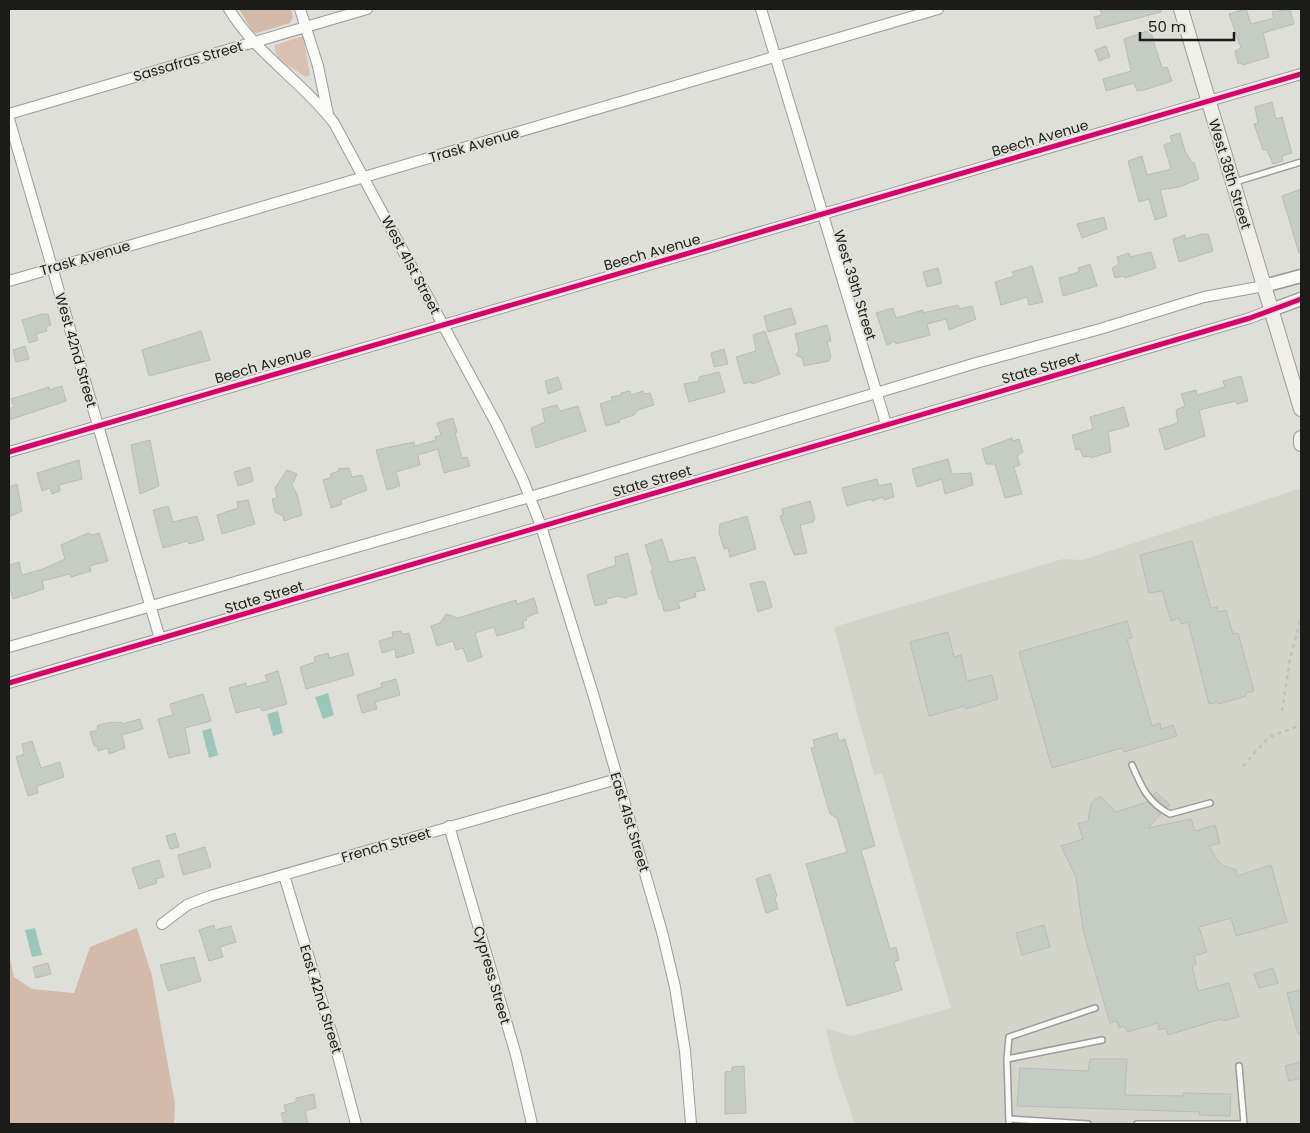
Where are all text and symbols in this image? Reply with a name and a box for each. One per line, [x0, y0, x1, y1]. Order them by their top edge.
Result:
scale bar [1140, 10, 1234, 42]
text: 50 m [1148, 16, 1186, 37]
street label: Sassafras Street [131, 36, 245, 86]
street label: Beech Avenue [989, 115, 1091, 161]
street label: West 38th Street [1204, 116, 1256, 232]
street label: Trask Avenue [426, 122, 522, 167]
street label: West 41st Street [377, 212, 445, 318]
street label: West 39th Street [829, 227, 881, 343]
street label: Beech Avenue [601, 229, 703, 275]
street label: Trask Avenue [37, 235, 133, 280]
street label: West 42nd Street [50, 290, 102, 410]
street label: Beech Avenue [212, 342, 314, 388]
street label: State Street [999, 347, 1083, 389]
street label: State Street [610, 460, 694, 502]
street label: State Street [222, 576, 306, 618]
street label: East 41st Street [605, 770, 655, 874]
street label: French Street [339, 823, 433, 867]
street label: Cypress Street [468, 924, 516, 1026]
street label: East 42nd Street [295, 942, 347, 1056]

